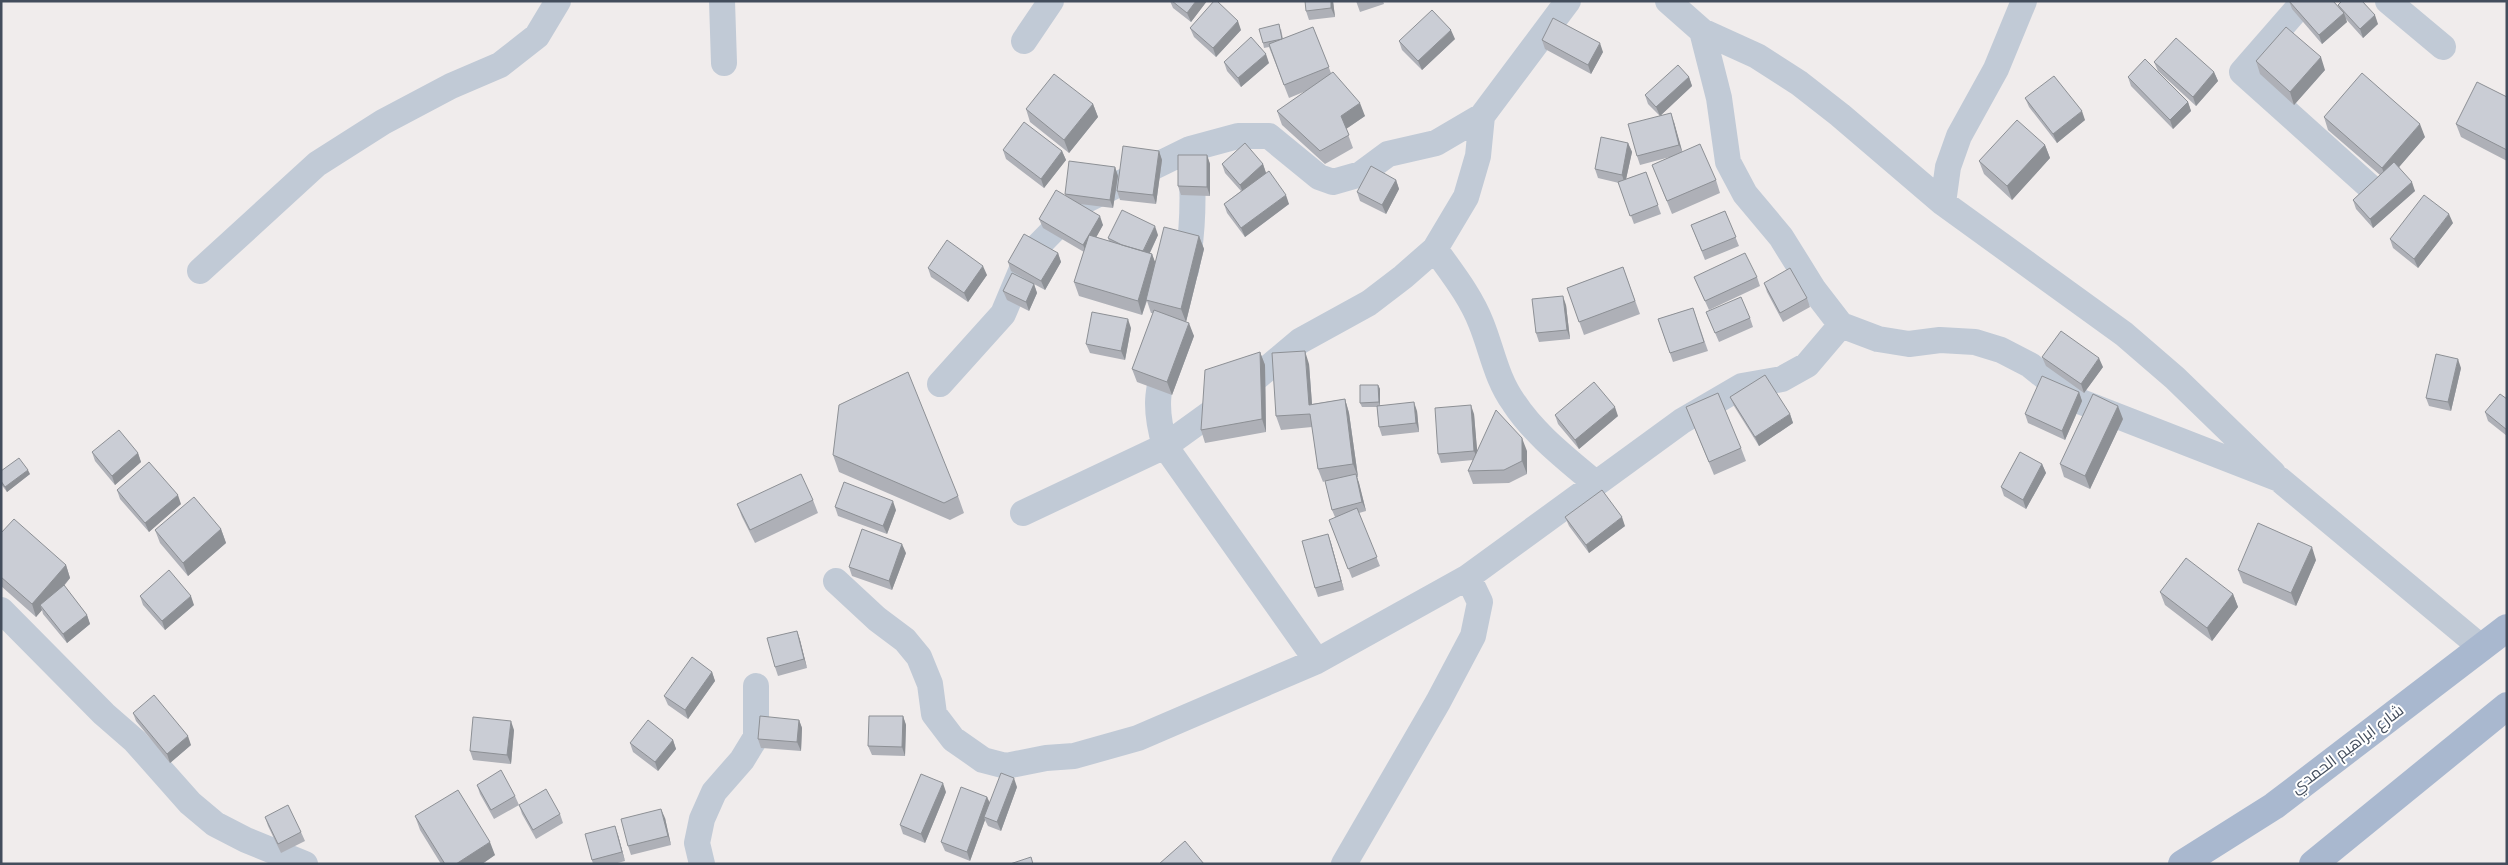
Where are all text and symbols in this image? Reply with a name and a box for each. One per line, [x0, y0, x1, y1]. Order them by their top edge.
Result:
street label: شارع ابراهيم الحمدي [2288, 701, 2410, 801]

